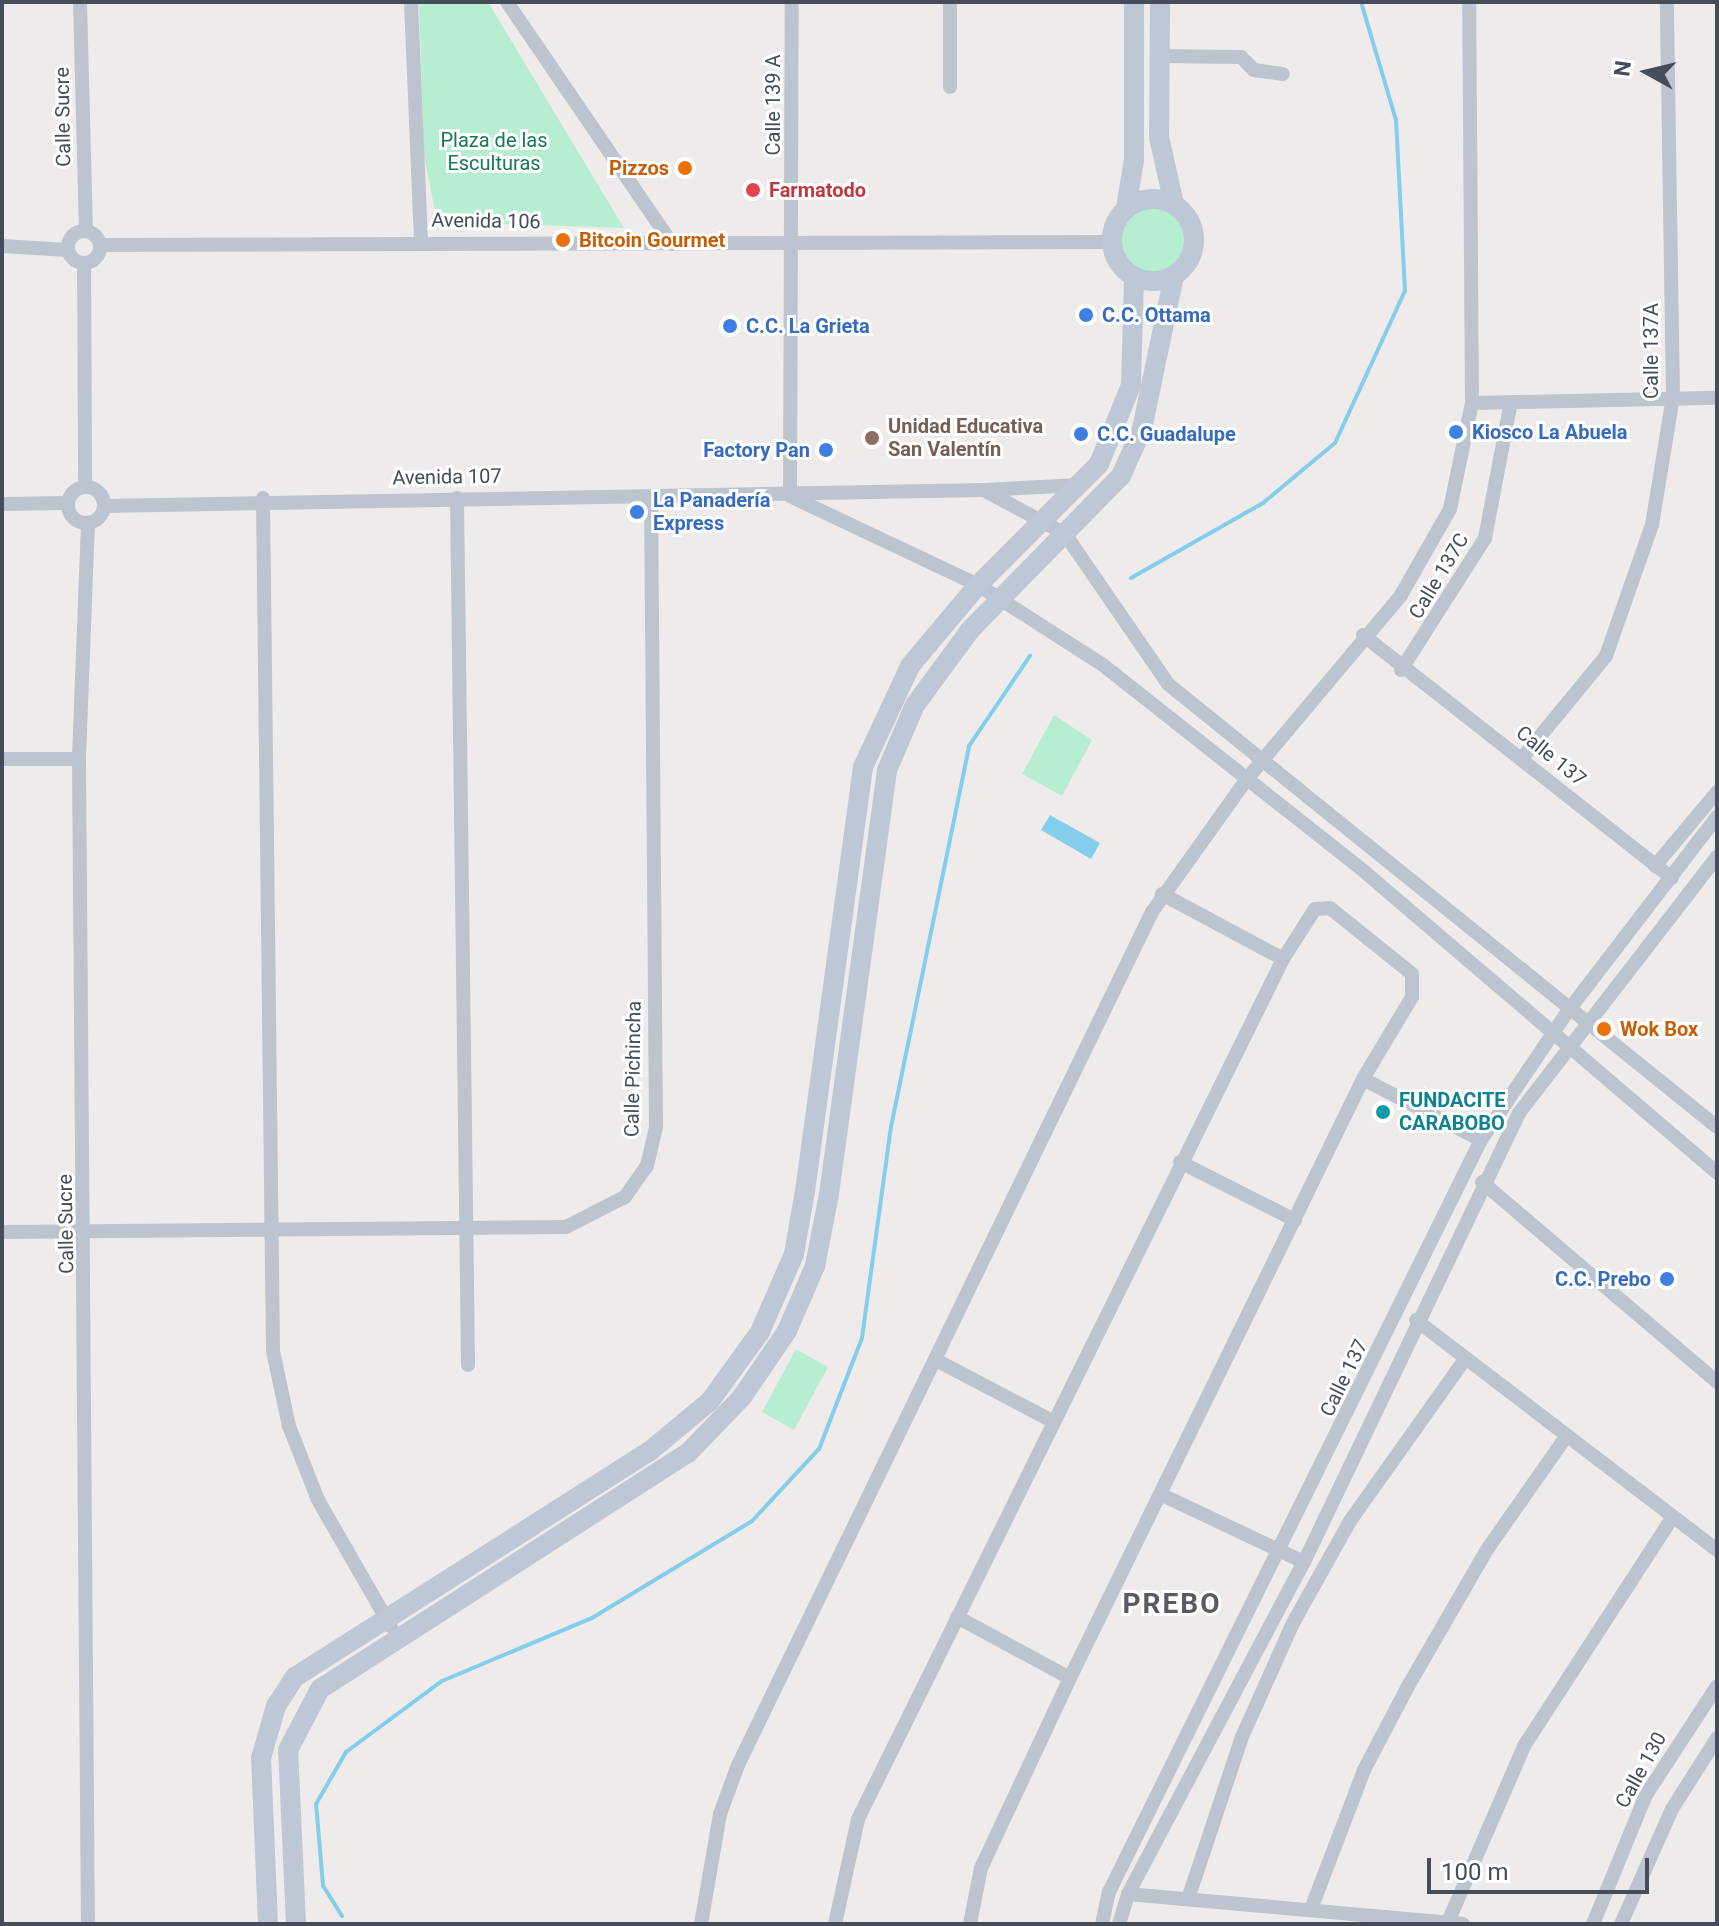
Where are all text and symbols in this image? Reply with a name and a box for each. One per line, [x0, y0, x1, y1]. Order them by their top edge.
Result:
north arrow [1607, 32, 1687, 112]
street label: Calle 139 A [761, 55, 785, 155]
text: N [1609, 59, 1636, 78]
street label: Calle Sucre [50, 67, 76, 167]
park label: Plaza de las Esculturas [440, 128, 548, 175]
place label: Pizzos [609, 156, 669, 180]
marker: Pizzos [676, 159, 694, 177]
place label: Farmatodo [769, 178, 866, 202]
marker: Farmatodo [744, 181, 762, 199]
street label: Avenida 106 [431, 208, 541, 234]
place label: Bitcoin Gourmet [579, 228, 725, 252]
marker: Bitcoin Gourmet [554, 231, 572, 249]
place label: C.C. Ottama [1102, 303, 1211, 327]
street label: Calle 137A [1639, 303, 1663, 399]
marker: C.C. Ottama [1077, 306, 1095, 324]
place label: C.C. La Grieta [746, 314, 870, 338]
marker: C.C. La Grieta [721, 317, 739, 335]
place label: Unidad Educativa San Valentín [888, 414, 1043, 461]
place label: Kiosco La Abuela [1472, 420, 1627, 444]
place label: C.C. Guadalupe [1097, 422, 1236, 446]
marker: Kiosco La Abuela [1447, 423, 1465, 441]
marker: C.C. Guadalupe [1072, 425, 1090, 443]
marker: Unidad Educativa San Valentín [863, 429, 881, 447]
place label: Factory Pan [703, 438, 810, 462]
marker: Factory Pan [817, 441, 835, 459]
street label: Avenida 107 [392, 464, 502, 490]
place label: La Panadería Express [653, 488, 770, 535]
marker: La Panadería Express [628, 503, 646, 521]
street label: Calle 137C [1404, 529, 1474, 623]
street label: Calle 137 [1511, 721, 1591, 791]
street label: Calle Pichincha [620, 1001, 646, 1137]
place label: Wok Box [1620, 1017, 1698, 1041]
marker: Wok Box [1595, 1020, 1613, 1038]
place label: FUNDACITE CARABOBO [1399, 1088, 1506, 1135]
marker: FUNDACITE CARABOBO [1374, 1103, 1392, 1121]
street label: Calle Sucre [53, 1174, 79, 1274]
place label: C.C. Prebo [1555, 1267, 1651, 1291]
marker: C.C. Prebo [1658, 1270, 1676, 1288]
street label: Calle 137 [1315, 1335, 1373, 1421]
district label: PREBO [1123, 1587, 1221, 1621]
street label: Calle 130 [1610, 1728, 1672, 1812]
scale bar [1431, 1842, 1653, 1892]
text: 100 m [1441, 1858, 1508, 1886]

